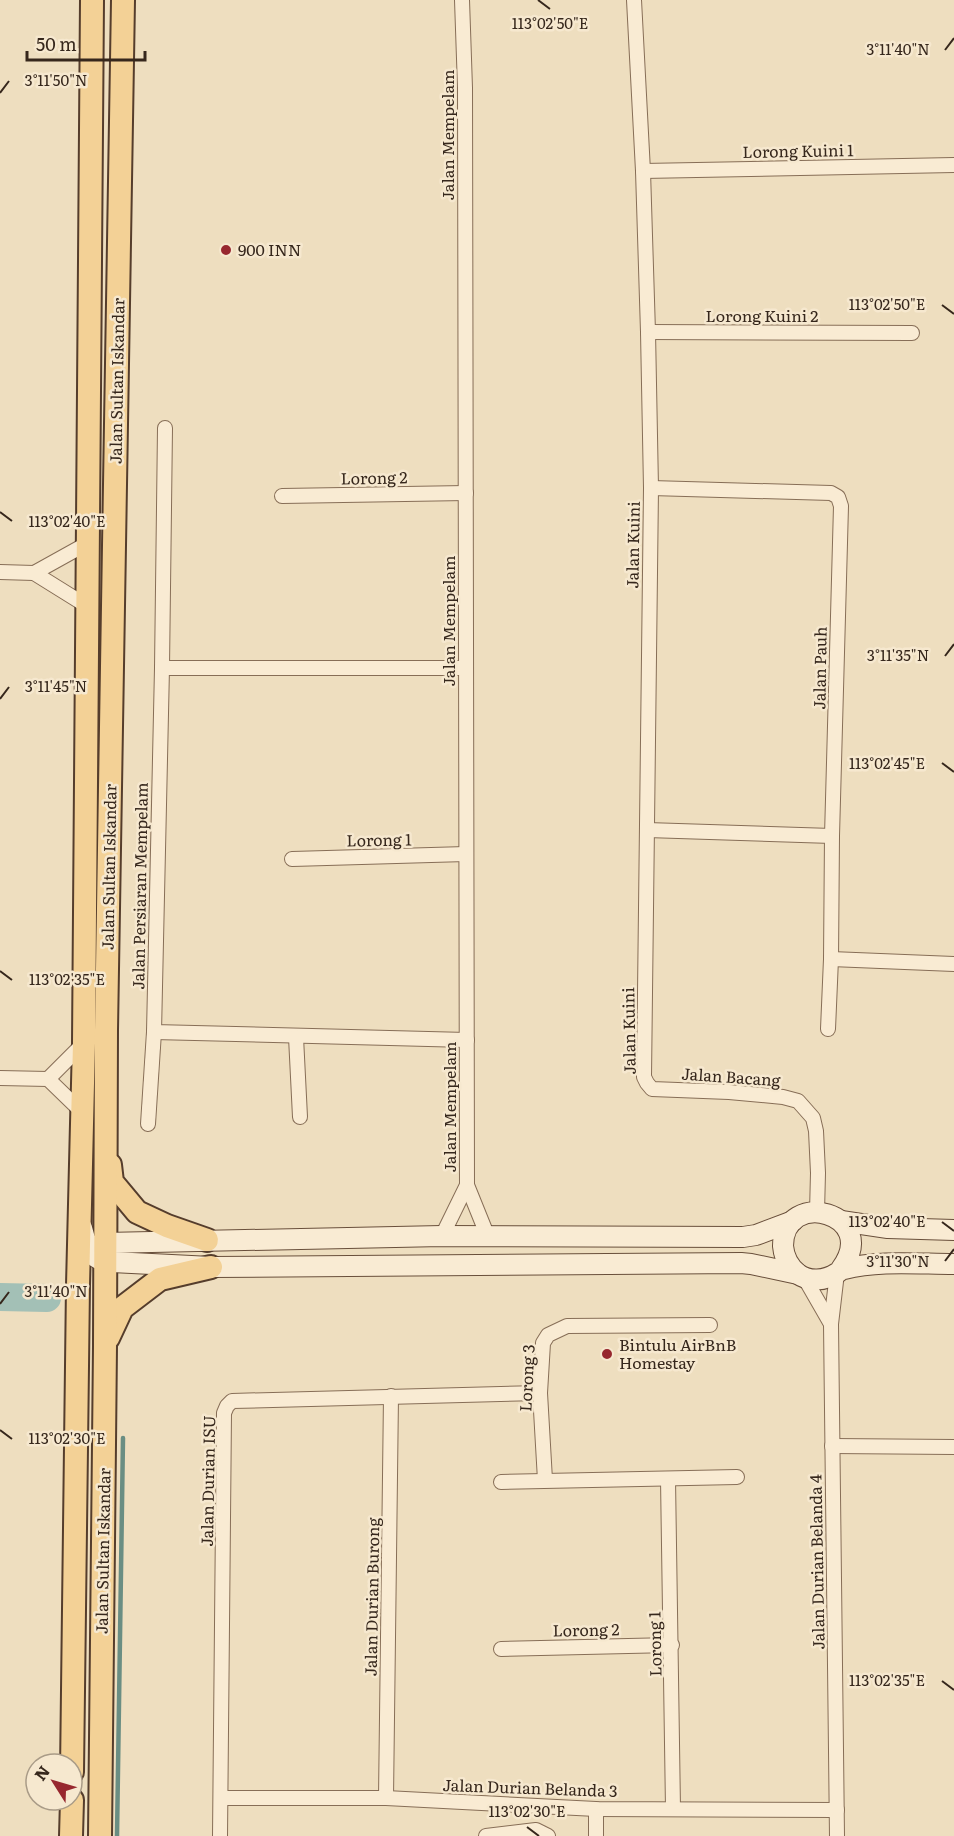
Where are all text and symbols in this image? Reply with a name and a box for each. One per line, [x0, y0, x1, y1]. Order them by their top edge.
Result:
text: 113°02'50"E [512, 11, 588, 34]
scale bar [27, 24, 146, 62]
text: 50 m [36, 30, 77, 57]
text: 3°11'40"N [866, 37, 930, 60]
text: 3°11'50"N [25, 68, 87, 91]
street label: Jalan Mempelam [435, 69, 459, 201]
street label: Lorong Kuini 1 [742, 137, 854, 163]
place label: 900 INN [238, 237, 301, 261]
marker: 900 INN [219, 243, 233, 257]
text: 113°02'50"E [849, 292, 925, 315]
street label: Jalan Sultan Iskandar [103, 297, 129, 464]
street label: Lorong Kuini 2 [706, 303, 818, 327]
street label: Lorong 2 [340, 464, 408, 490]
street label: Jalan Kuini [619, 501, 645, 589]
text: 113°02'40"E [28, 509, 106, 532]
street label: Jalan Mempelam [436, 555, 460, 687]
street label: Jalan Pauh [806, 626, 832, 710]
text: 3°11'35"N [867, 643, 929, 666]
text: 3°11'45"N [25, 674, 87, 697]
text: 113°02'45"E [849, 751, 925, 774]
street label: Jalan Persiaran Mempelam [125, 782, 153, 990]
street label: Jalan Sultan Iskandar [95, 783, 121, 950]
street label: Lorong 1 [346, 826, 412, 852]
text: 113°02'35"E [29, 967, 105, 990]
street label: Jalan Kuini [615, 987, 641, 1075]
street label: Jalan Mempelam [437, 1041, 461, 1173]
street label: Jalan Bacang [681, 1061, 782, 1091]
text: 113°02'40"E [848, 1209, 926, 1232]
text: 3°11'30"N [866, 1249, 930, 1272]
text: 3°11'40"N [24, 1279, 88, 1302]
place label: Bintulu AirBnB Homestay [619, 1332, 736, 1374]
street label: Lorong 3 [512, 1344, 540, 1412]
marker: Bintulu AirBnB Homestay [600, 1347, 614, 1361]
street label: Jalan Durian ISU [194, 1415, 220, 1547]
text: 113°02'30"E [28, 1426, 106, 1449]
street label: Jalan Sultan Iskandar [89, 1467, 115, 1634]
street label: Jalan Durian Belanda 4 [802, 1474, 830, 1650]
street label: Jalan Durian Burong [358, 1517, 384, 1677]
street label: Lorong 1 [641, 1611, 667, 1677]
street label: Lorong 2 [552, 1616, 620, 1642]
text: 113°02'35"E [849, 1668, 925, 1691]
north arrow [24, 1752, 84, 1812]
text: N [28, 1760, 55, 1785]
street label: Jalan Durian Belanda 3 [442, 1772, 618, 1802]
text: 113°02'30"E [488, 1799, 566, 1822]

